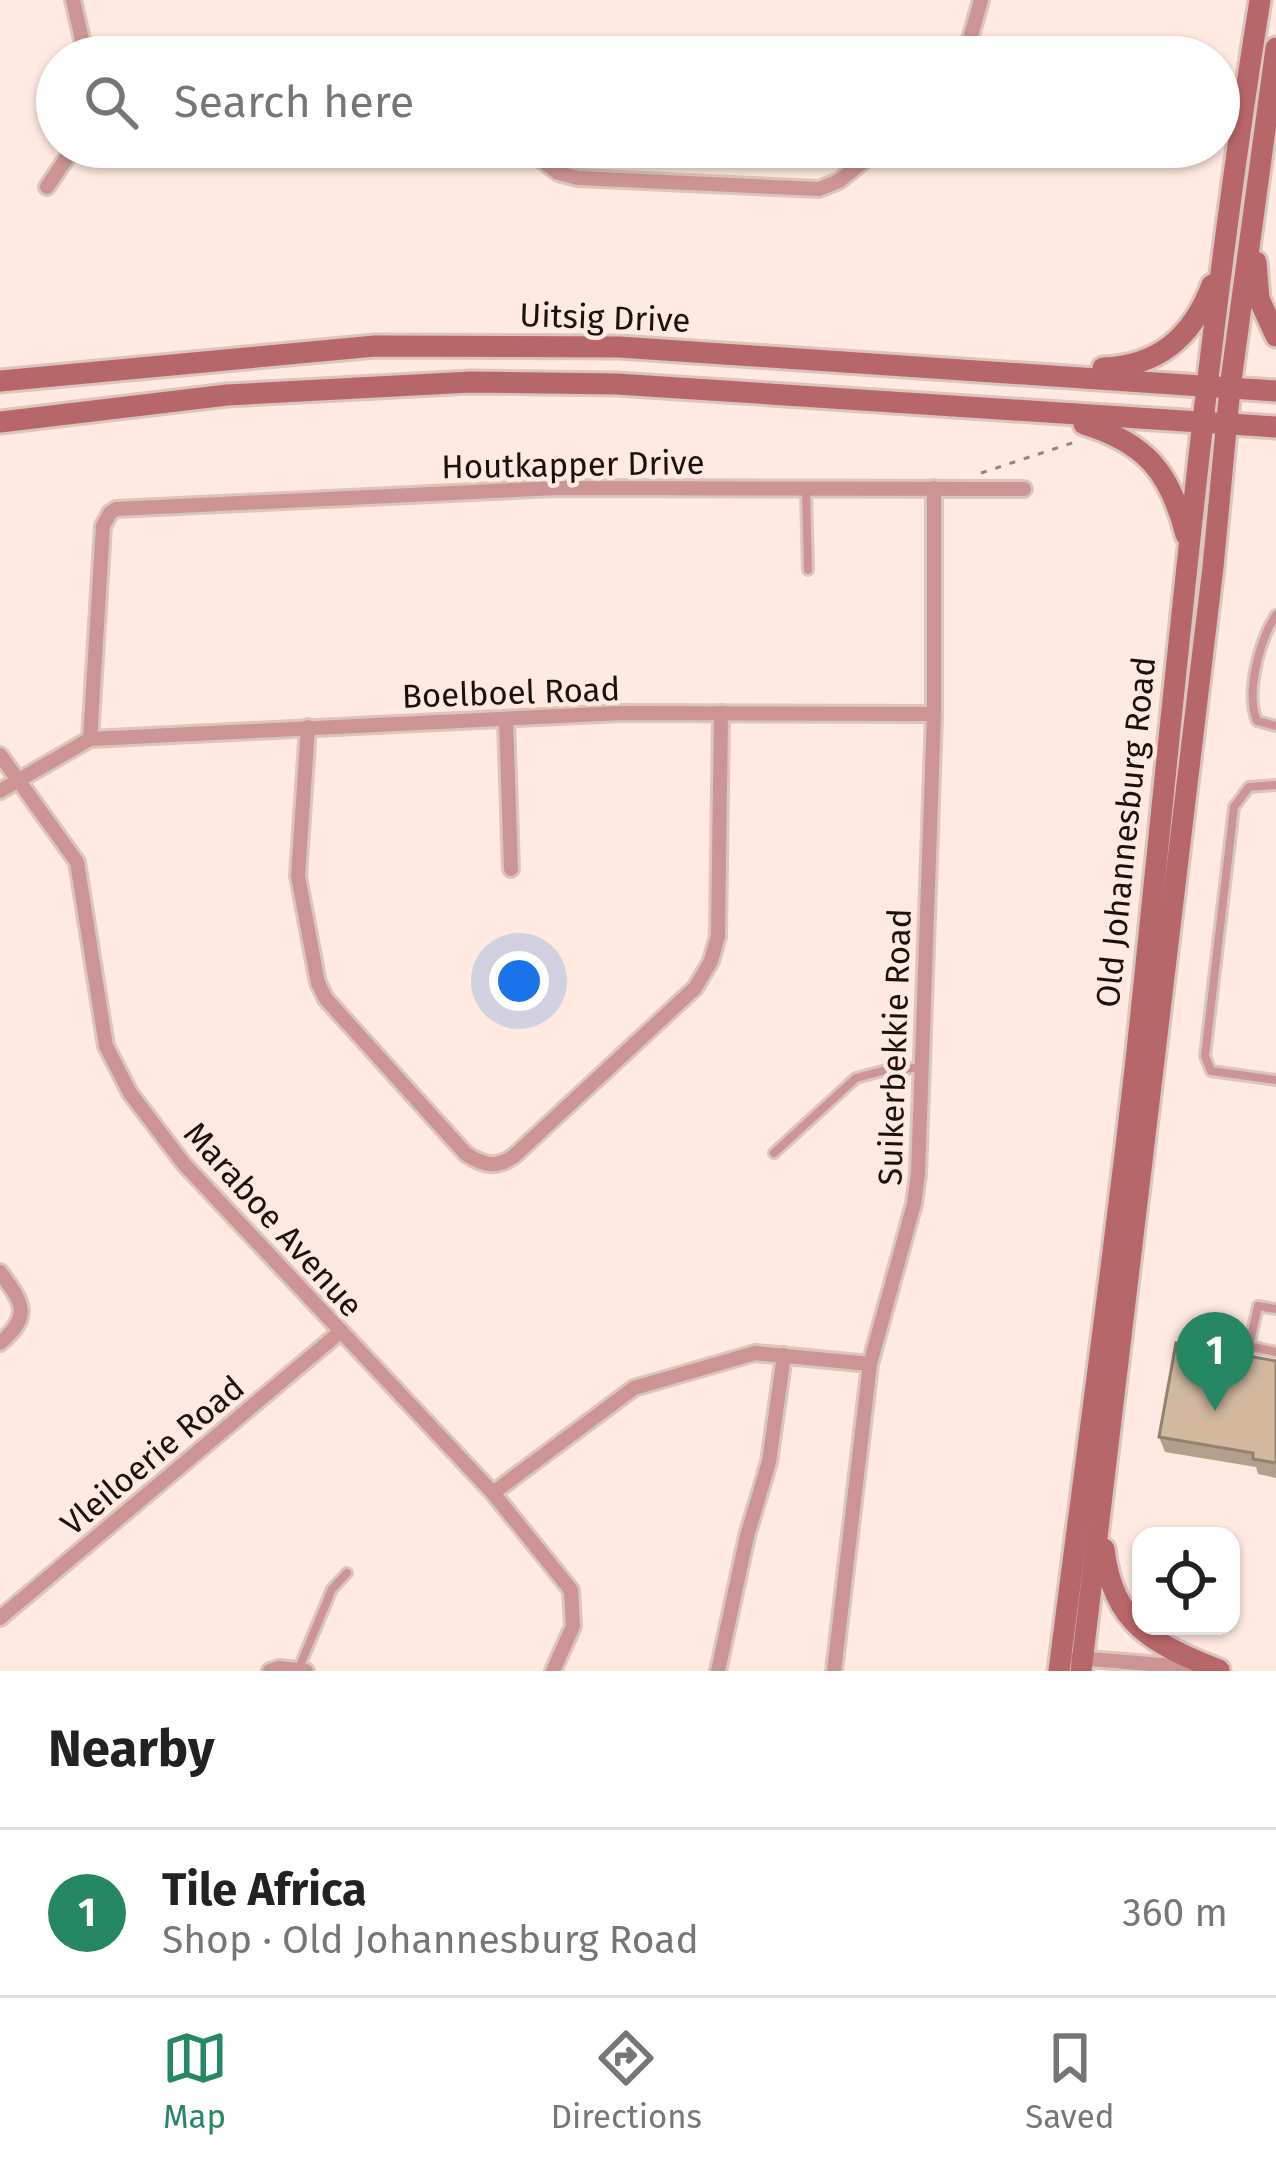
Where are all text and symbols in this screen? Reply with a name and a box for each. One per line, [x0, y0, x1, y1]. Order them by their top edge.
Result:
search box [36, 36, 1240, 168]
icon: search [78, 69, 144, 135]
text: Search here [174, 75, 414, 129]
street label: Uitsig Drive [519, 295, 691, 341]
street label: Houtkapper Drive [441, 443, 705, 487]
street label: Old Johannesburg Road [1088, 655, 1164, 1010]
street label: Boelboel Road [401, 669, 621, 717]
street label: Suikerbekkie Road [870, 908, 920, 1186]
your location [489, 951, 549, 1011]
street label: Maraboe Avenue [175, 1114, 371, 1325]
pin: 1 [1176, 1312, 1254, 1411]
street label: Vleiloerie Road [53, 1368, 252, 1544]
map controls [1132, 1527, 1240, 1635]
button: locate [1132, 1527, 1240, 1635]
text: Nearby [48, 1718, 214, 1780]
text: Tile Africa [162, 1863, 367, 1917]
text: 1 [78, 1890, 96, 1936]
text: 360 m [1122, 1890, 1228, 1936]
text: Shop · Old Johannesburg Road [162, 1917, 699, 1963]
tab: Map [162, 2025, 228, 2137]
tab: Directions [551, 2025, 702, 2137]
tab: Saved [1025, 2025, 1114, 2137]

